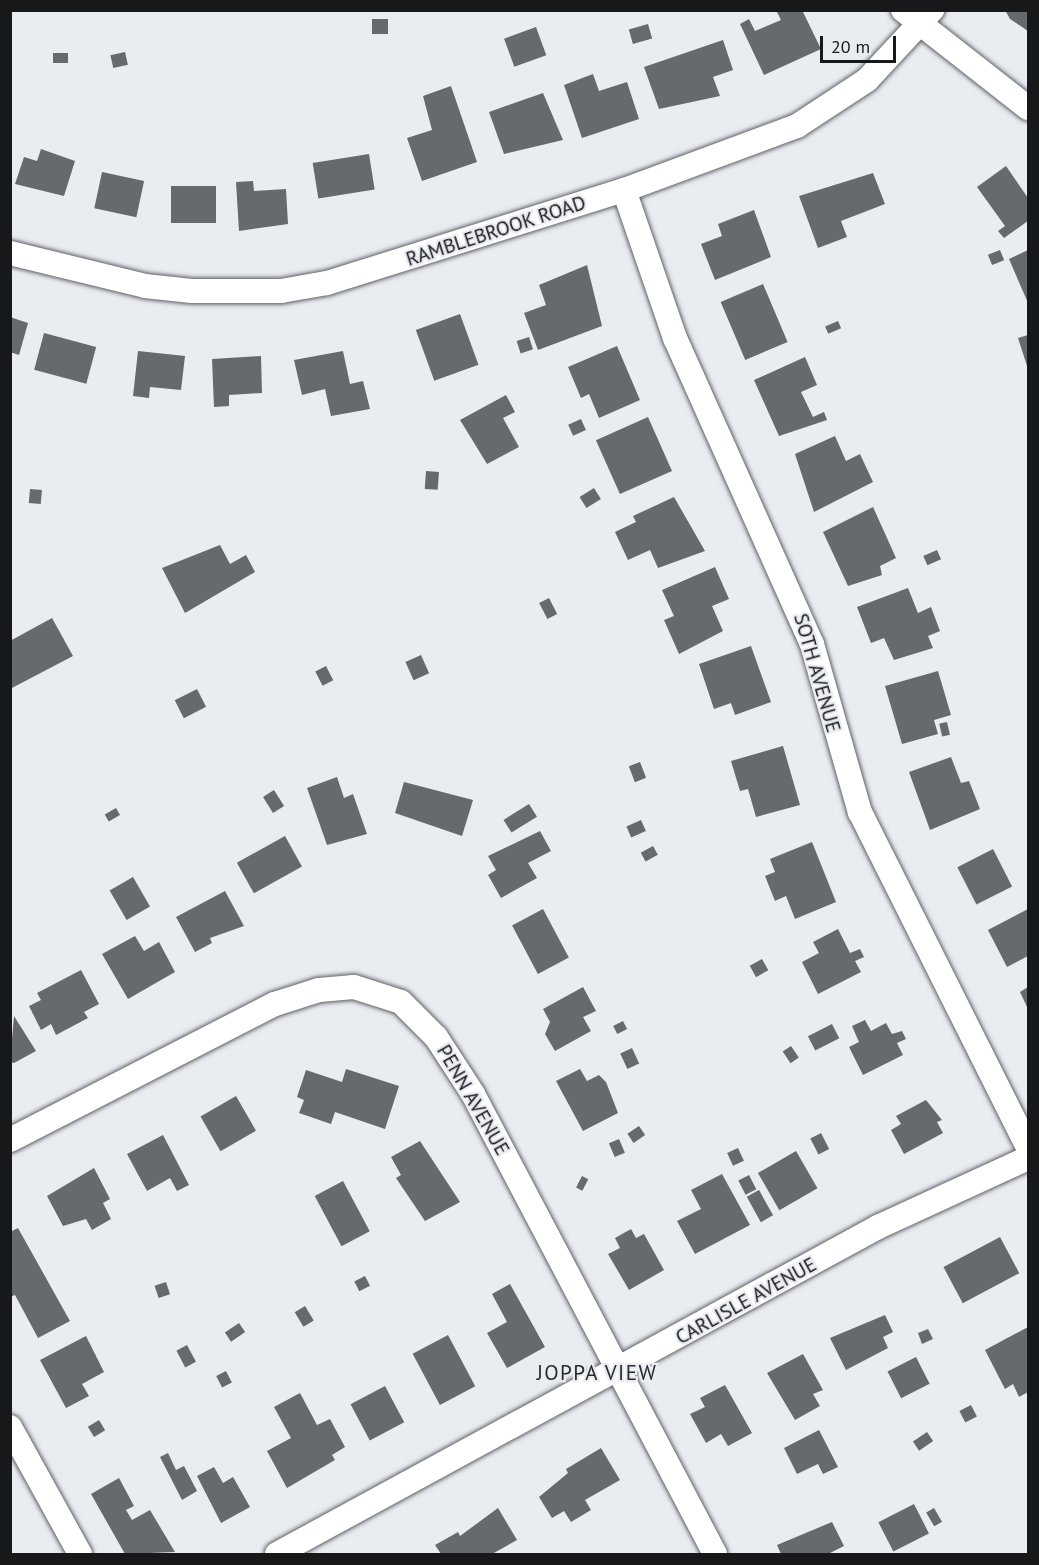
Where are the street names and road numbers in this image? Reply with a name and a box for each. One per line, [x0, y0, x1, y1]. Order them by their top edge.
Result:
street label: RAMBLEBROOK ROAD [403, 191, 589, 271]
street label: SOTH AVENUE [788, 610, 846, 736]
street label: PENN AVENUE [432, 1040, 514, 1160]
street label: CARLISLE AVENUE [671, 1252, 821, 1350]

